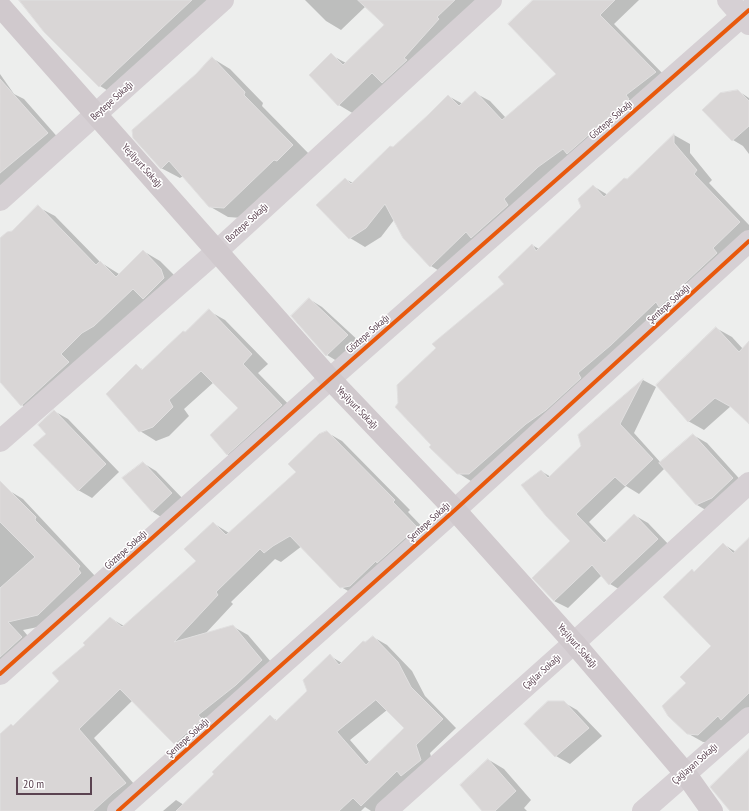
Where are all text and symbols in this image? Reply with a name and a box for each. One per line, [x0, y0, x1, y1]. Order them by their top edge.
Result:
street label: Beytepe Sokağı [88, 79, 136, 123]
street label: Göztepe Sokağı [587, 98, 635, 142]
street label: Yeşilyurt Sokağı [119, 142, 165, 190]
street label: Boztepe Sokağı [223, 201, 271, 245]
street label: Şentepe Sokağı [645, 282, 693, 326]
street label: Göztepe Sokağı [344, 312, 392, 356]
street label: Yeşilyurt Sokağı [334, 384, 380, 432]
street label: Şentepe Sokağı [405, 500, 453, 544]
street label: Göztepe Sokağı [102, 528, 150, 572]
street label: Yeşilyurt Sokağı [555, 621, 599, 671]
street label: Çağlar Sokağı [521, 652, 563, 692]
street label: Şentepe Sokağı [164, 716, 212, 760]
street label: Çağlayan Sokağı [670, 741, 720, 787]
scale bar [18, 769, 94, 795]
text: 20 m [23, 776, 44, 791]

